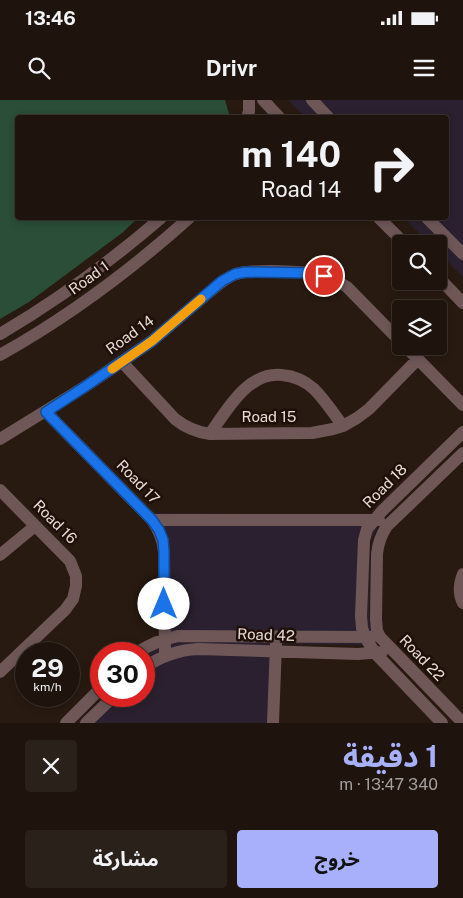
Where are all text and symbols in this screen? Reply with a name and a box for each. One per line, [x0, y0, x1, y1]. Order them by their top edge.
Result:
text: 13:46 [25, 7, 76, 29]
icon: search [25, 54, 53, 82]
icon: menu [410, 54, 438, 82]
text: Drivr [206, 55, 257, 81]
text: 140 m [241, 134, 341, 175]
icon: right [359, 135, 424, 200]
text: Road 14 [261, 176, 341, 202]
map controls [392, 235, 447, 355]
button: search [392, 235, 447, 290]
pin [303, 255, 345, 297]
street label: Road 1 [65, 257, 112, 298]
icon: arrive [310, 262, 338, 290]
button: layers [392, 300, 447, 355]
street label: Road 14 [103, 312, 157, 358]
street label: Road 15 [242, 408, 296, 425]
street label: Road 17 [113, 456, 163, 507]
street label: Road 18 [359, 460, 410, 511]
street label: Road 16 [30, 496, 81, 547]
position arrow [137, 577, 189, 629]
street label: Road 42 [237, 625, 295, 644]
street label: Road 22 [396, 631, 448, 684]
speed limit sign: 30 [90, 642, 155, 707]
text: 29 [31, 653, 64, 683]
text: km/h [33, 680, 62, 694]
text: 1 دقيقة [343, 738, 438, 774]
button: close [25, 740, 77, 792]
text: 340 m · 13:47 [339, 775, 438, 794]
button: مشاركة [25, 830, 227, 888]
button: خروج [237, 830, 438, 888]

